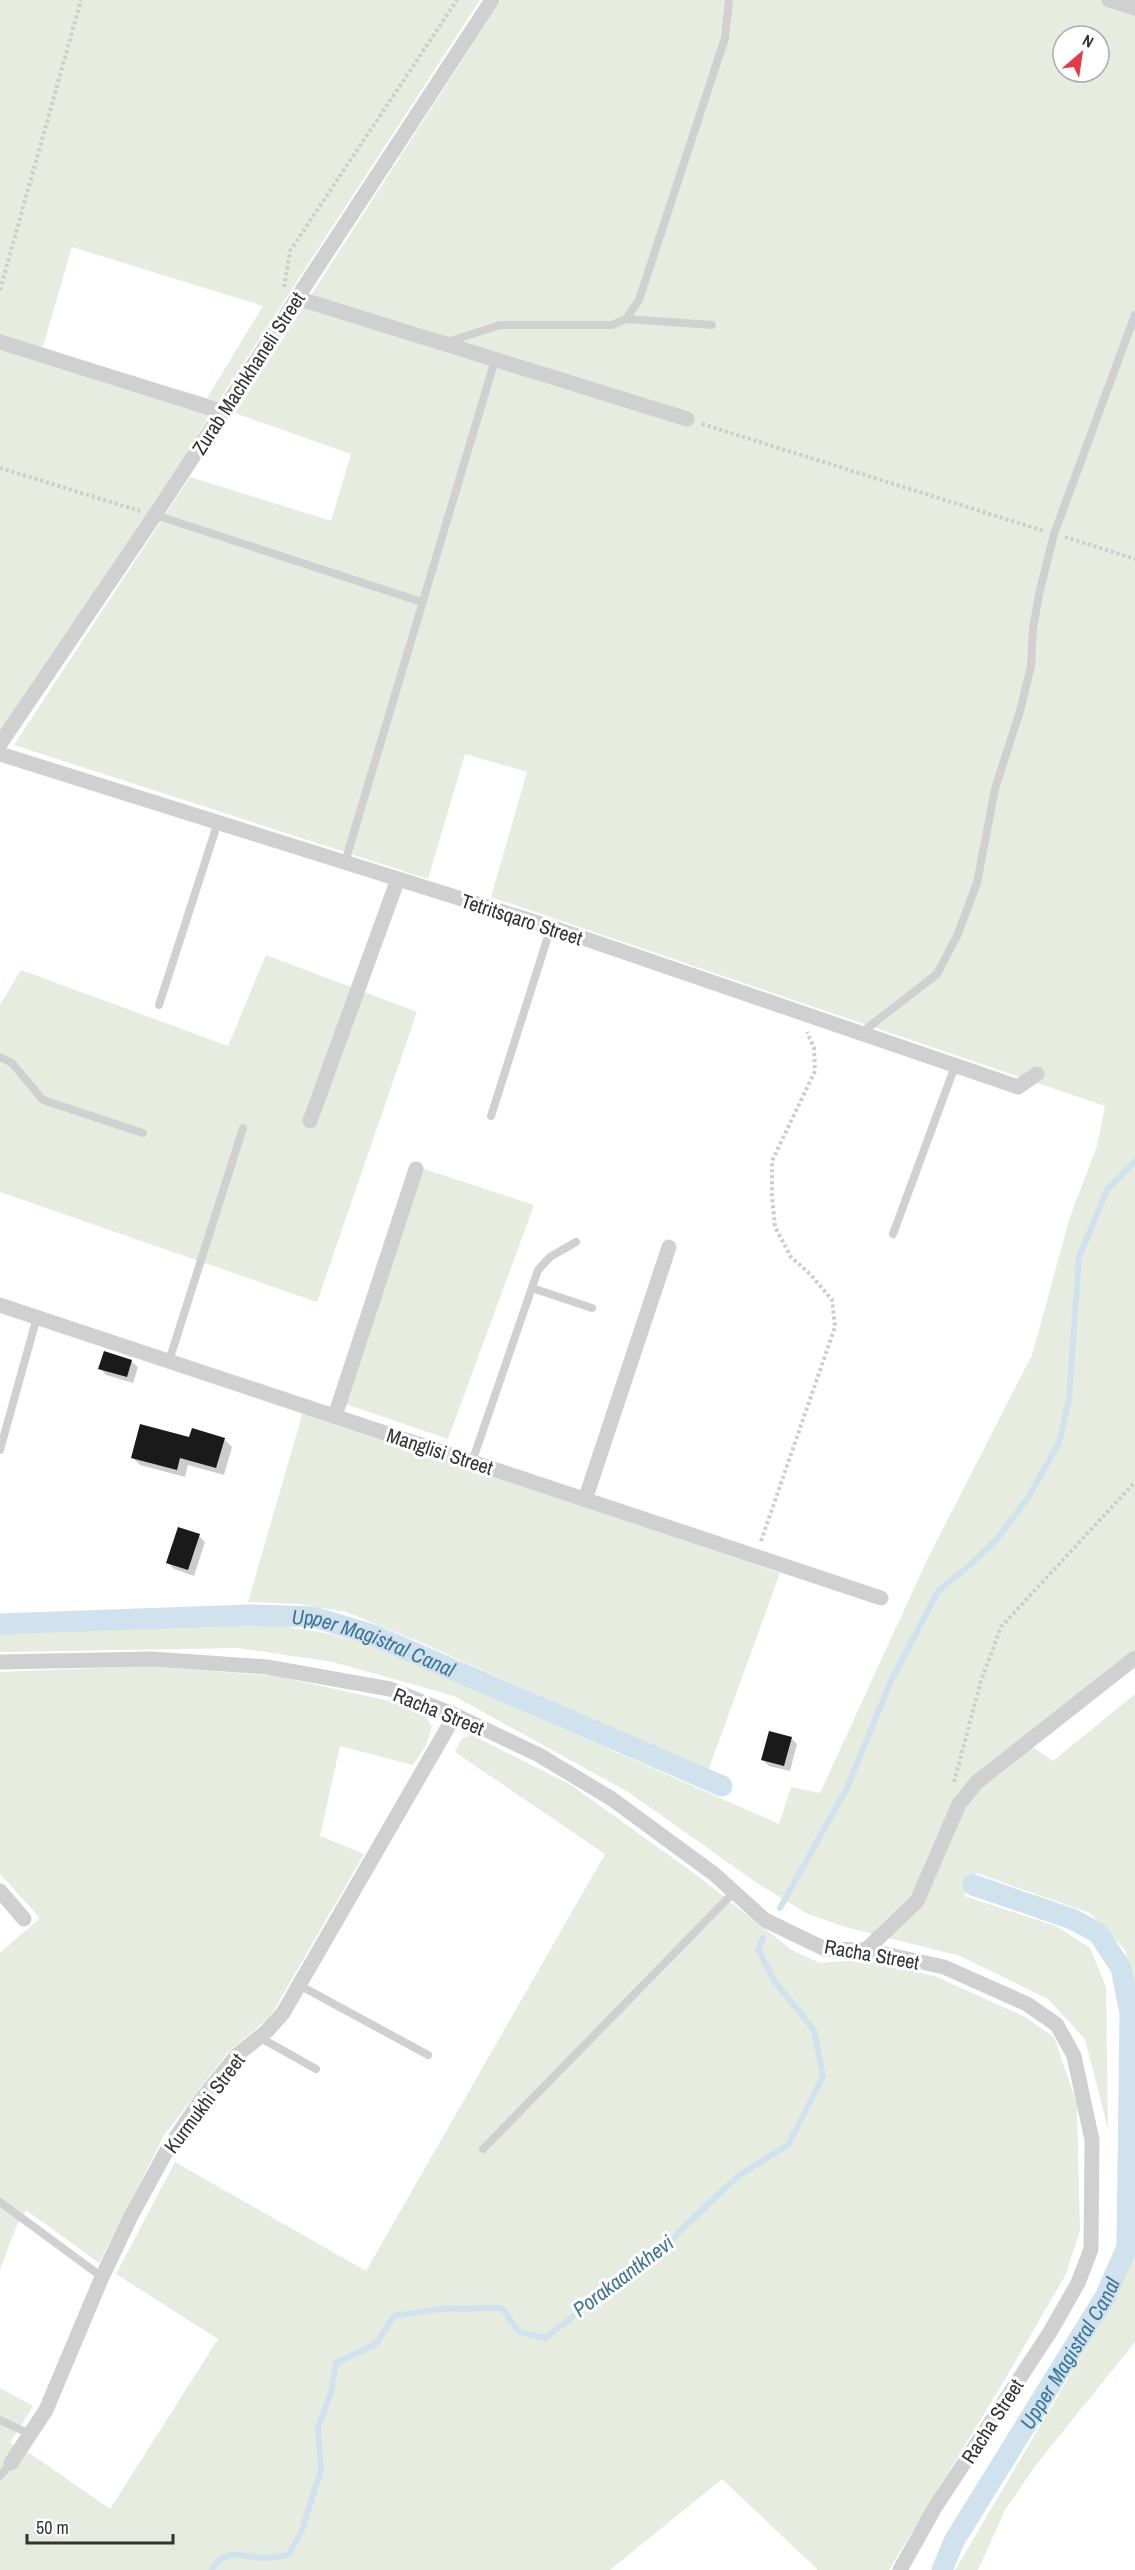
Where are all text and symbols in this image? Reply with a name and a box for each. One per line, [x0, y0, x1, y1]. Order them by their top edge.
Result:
north arrow [1051, 24, 1111, 84]
text: N [1079, 29, 1098, 53]
street label: Zurab Machkhaneli Street [185, 286, 311, 459]
street label: Tetritsqaro Street [458, 887, 586, 951]
street label: Manglisi Street [383, 1421, 497, 1481]
water label: Upper Magistral Canal [291, 1602, 461, 1684]
street label: Racha Street [390, 1681, 489, 1742]
street label: Racha Street [823, 1932, 922, 1976]
street label: Kurmukhi Street [158, 2047, 251, 2158]
water label: Porakaantkhevi [566, 2228, 680, 2324]
water label: Upper Magistral Canal [1012, 2272, 1127, 2434]
street label: Racha Street [955, 2373, 1030, 2468]
scale bar [27, 2507, 172, 2545]
text: 50 m [36, 2515, 69, 2540]

